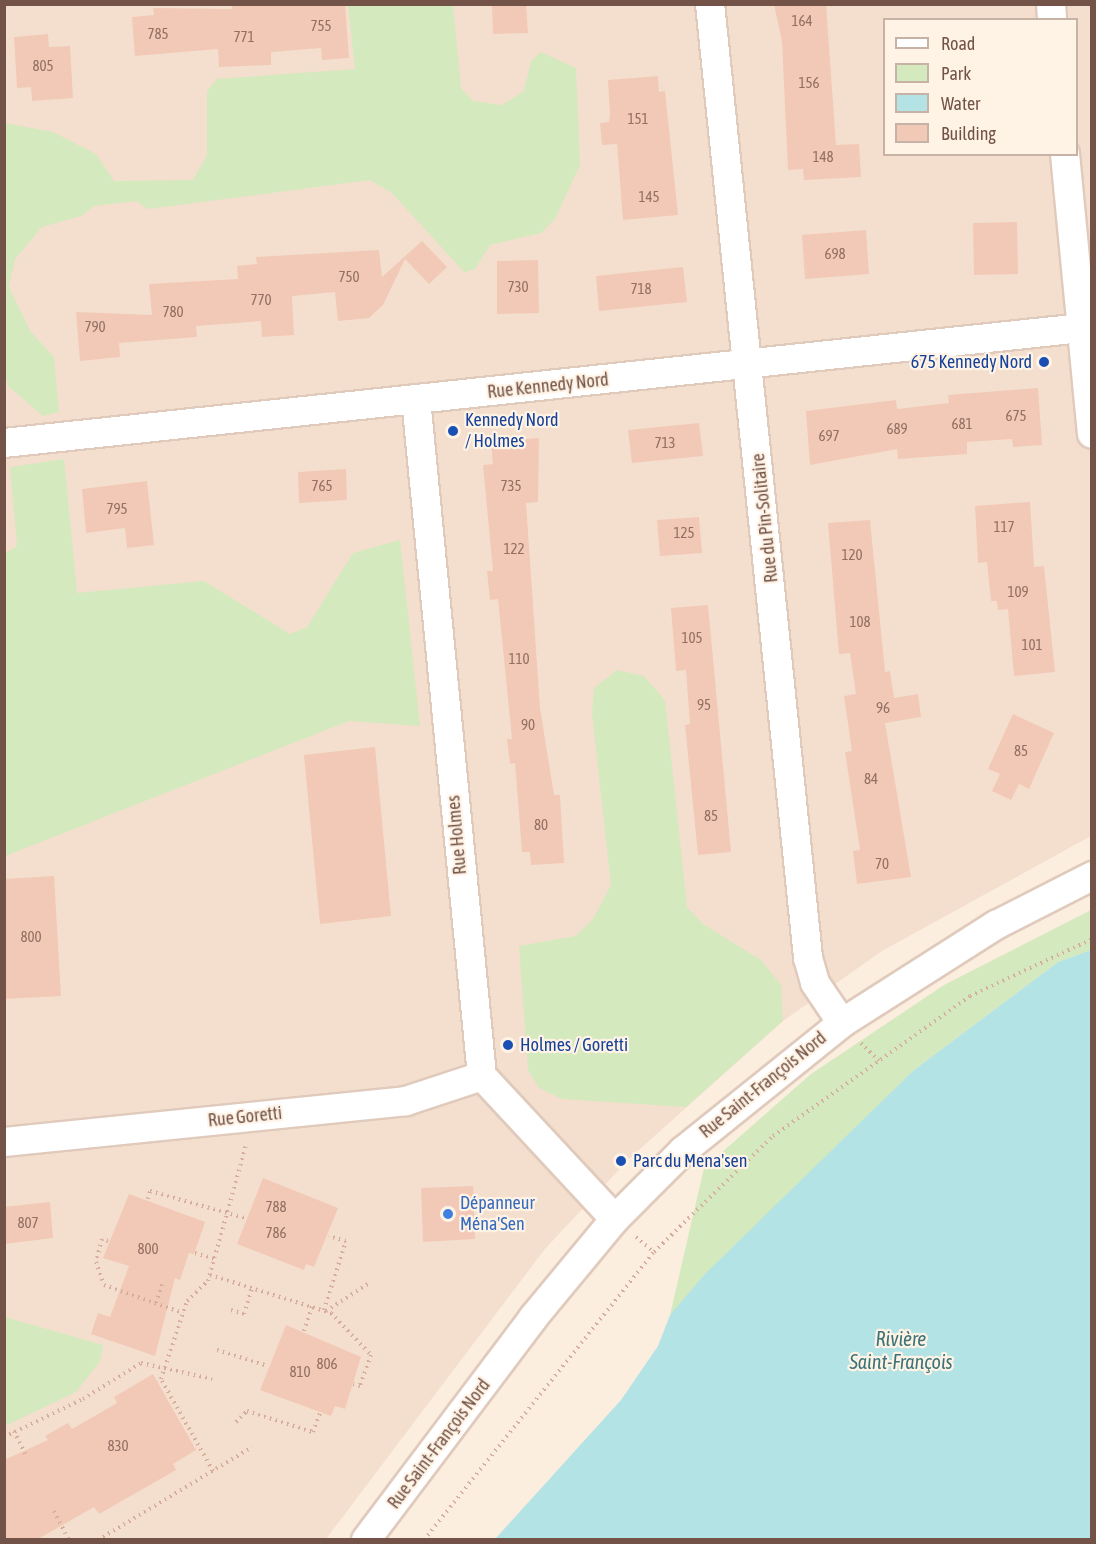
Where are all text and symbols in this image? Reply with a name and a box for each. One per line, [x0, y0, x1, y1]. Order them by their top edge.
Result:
house number: 164 [791, 12, 813, 30]
house number: 755 [310, 17, 332, 35]
legend [883, 18, 1078, 156]
house number: 785 [147, 25, 169, 43]
house number: 771 [233, 28, 255, 46]
text: Road [941, 33, 975, 54]
house number: 805 [32, 57, 54, 75]
text: Park [941, 63, 971, 84]
house number: 156 [798, 74, 820, 92]
text: Water [941, 93, 980, 114]
house number: 151 [627, 110, 649, 128]
text: Building [941, 123, 996, 144]
house number: 148 [812, 148, 834, 166]
house number: 145 [638, 188, 660, 206]
house number: 698 [824, 245, 846, 263]
house number: 750 [338, 268, 360, 286]
house number: 730 [507, 278, 529, 296]
house number: 718 [630, 280, 652, 298]
house number: 770 [250, 291, 272, 309]
house number: 780 [162, 303, 184, 321]
house number: 790 [84, 318, 106, 336]
place label: 675 Kennedy Nord [911, 351, 1032, 373]
marker: 675 Kennedy Nord [1037, 355, 1051, 369]
street label: Rue Kennedy Nord [486, 369, 610, 403]
house number: 675 [1005, 407, 1027, 425]
place label: Kennedy Nord / Holmes [465, 410, 559, 452]
house number: 681 [951, 415, 973, 433]
house number: 689 [886, 420, 908, 438]
marker: Kennedy Nord / Holmes [446, 424, 460, 438]
house number: 697 [818, 427, 840, 445]
house number: 713 [654, 434, 676, 452]
street label: Rue du Pin-Solitaire [747, 452, 783, 584]
house number: 765 [311, 477, 333, 495]
house number: 735 [500, 477, 522, 495]
house number: 795 [106, 500, 128, 518]
house number: 117 [993, 518, 1015, 536]
house number: 125 [673, 524, 695, 542]
house number: 122 [503, 540, 525, 558]
house number: 120 [841, 546, 863, 564]
house number: 109 [1007, 583, 1029, 601]
house number: 108 [849, 613, 871, 631]
house number: 105 [681, 629, 703, 647]
house number: 101 [1021, 636, 1043, 654]
house number: 110 [508, 650, 530, 668]
house number: 95 [697, 696, 711, 714]
house number: 96 [876, 699, 890, 717]
house number: 90 [521, 716, 535, 734]
house number: 85 [1014, 742, 1028, 760]
house number: 84 [864, 770, 878, 788]
street label: Rue Holmes [443, 794, 471, 876]
house number: 85 [704, 807, 718, 825]
house number: 80 [534, 816, 548, 834]
house number: 70 [875, 855, 889, 873]
house number: 800 [20, 928, 42, 946]
street label: Rue Saint-François Nord [695, 1027, 831, 1143]
place label: Holmes / Goretti [520, 1034, 628, 1056]
marker: Holmes / Goretti [501, 1038, 515, 1052]
street label: Rue Goretti [207, 1102, 283, 1132]
place label: Parc du Mena'sen [633, 1150, 747, 1172]
marker: Parc du Mena'sen [614, 1154, 628, 1168]
place label: Dépanneur Ména'Sen [460, 1193, 535, 1236]
house number: 788 [265, 1198, 287, 1216]
marker: Dépanneur Ména'Sen [441, 1207, 455, 1221]
house number: 807 [17, 1214, 39, 1232]
house number: 786 [265, 1224, 287, 1242]
house number: 800 [137, 1240, 159, 1258]
water label: Rivière Saint-François [849, 1326, 953, 1373]
house number: 806 [316, 1355, 338, 1373]
house number: 810 [289, 1363, 311, 1381]
street label: Rue Saint-François Nord [383, 1375, 495, 1513]
house number: 830 [107, 1437, 129, 1455]

